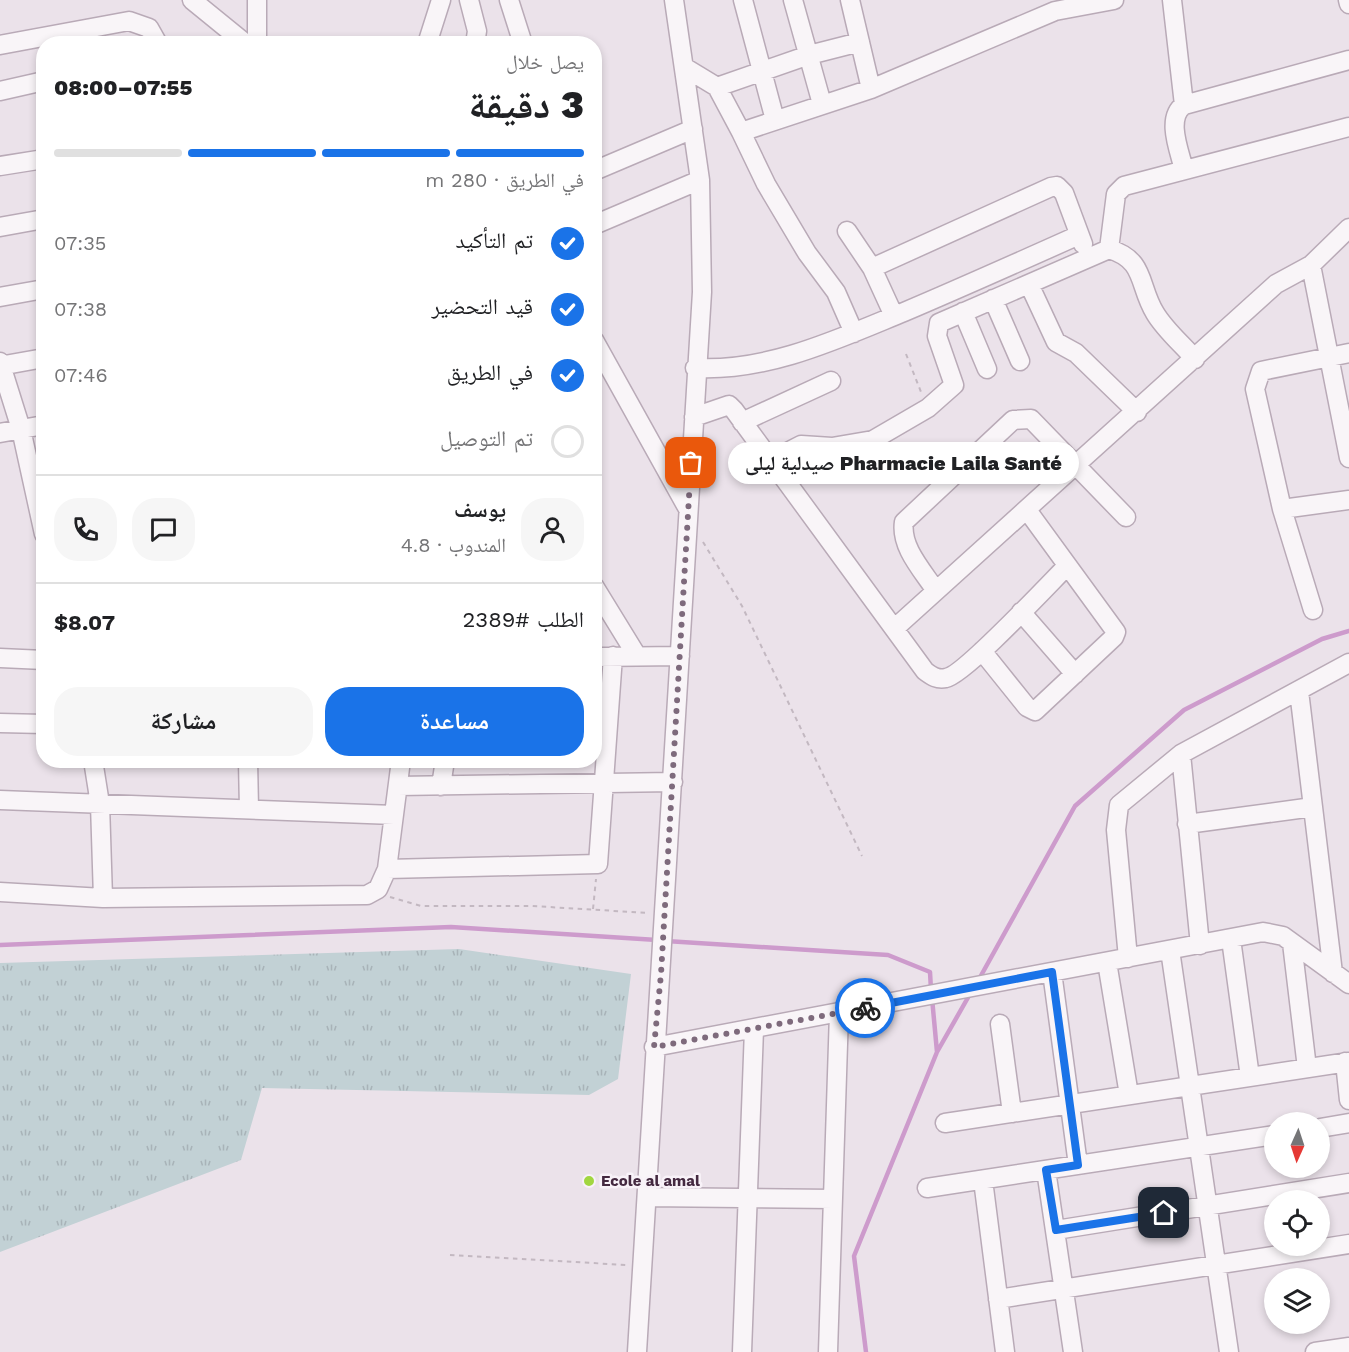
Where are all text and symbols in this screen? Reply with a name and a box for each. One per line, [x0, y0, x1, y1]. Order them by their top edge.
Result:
text: يصل خلال [506, 50, 584, 74]
text: 07:55–08:00 [54, 75, 192, 100]
text: 3 دقيقة [468, 82, 584, 127]
text: في الطريق · 280 m [425, 168, 584, 192]
icon: check [551, 227, 584, 260]
text: تم التأكيد [455, 228, 533, 253]
text: 07:35 [54, 231, 106, 255]
icon: check [551, 293, 584, 326]
text: قيد التحضير [432, 294, 533, 319]
text: 07:38 [54, 297, 107, 321]
icon: check [551, 359, 584, 392]
text: في الطريق [447, 360, 533, 385]
text: 07:46 [54, 363, 108, 387]
text: تم التوصيل [440, 426, 533, 451]
pin [665, 437, 716, 488]
callout: Pharmacie Laila Santé صيدلية ليلى [727, 442, 1078, 484]
icon: bag [674, 446, 707, 479]
text: Pharmacie Laila Santé صيدلية ليلى [745, 451, 1062, 475]
text: يوسف [454, 497, 506, 522]
button: phone [54, 498, 117, 561]
button: chat [132, 498, 195, 561]
button: person [521, 498, 584, 561]
text: المندوب · 4.8 [401, 533, 506, 557]
text: الطلب #2389 [463, 607, 584, 632]
text: $8.07 [54, 610, 115, 635]
button: مشاركة [54, 687, 313, 756]
button: مساعدة [325, 687, 584, 756]
courier [835, 978, 895, 1038]
icon: bike [849, 992, 882, 1025]
north arrow [1264, 1112, 1330, 1178]
map controls [1264, 1112, 1330, 1334]
place label: Ecole al amal [601, 1172, 700, 1190]
marker: Ecole al amal [582, 1174, 596, 1188]
pin [1138, 1187, 1189, 1238]
button: locate [1264, 1190, 1330, 1256]
icon: home [1147, 1196, 1180, 1229]
button: layers [1264, 1268, 1330, 1334]

